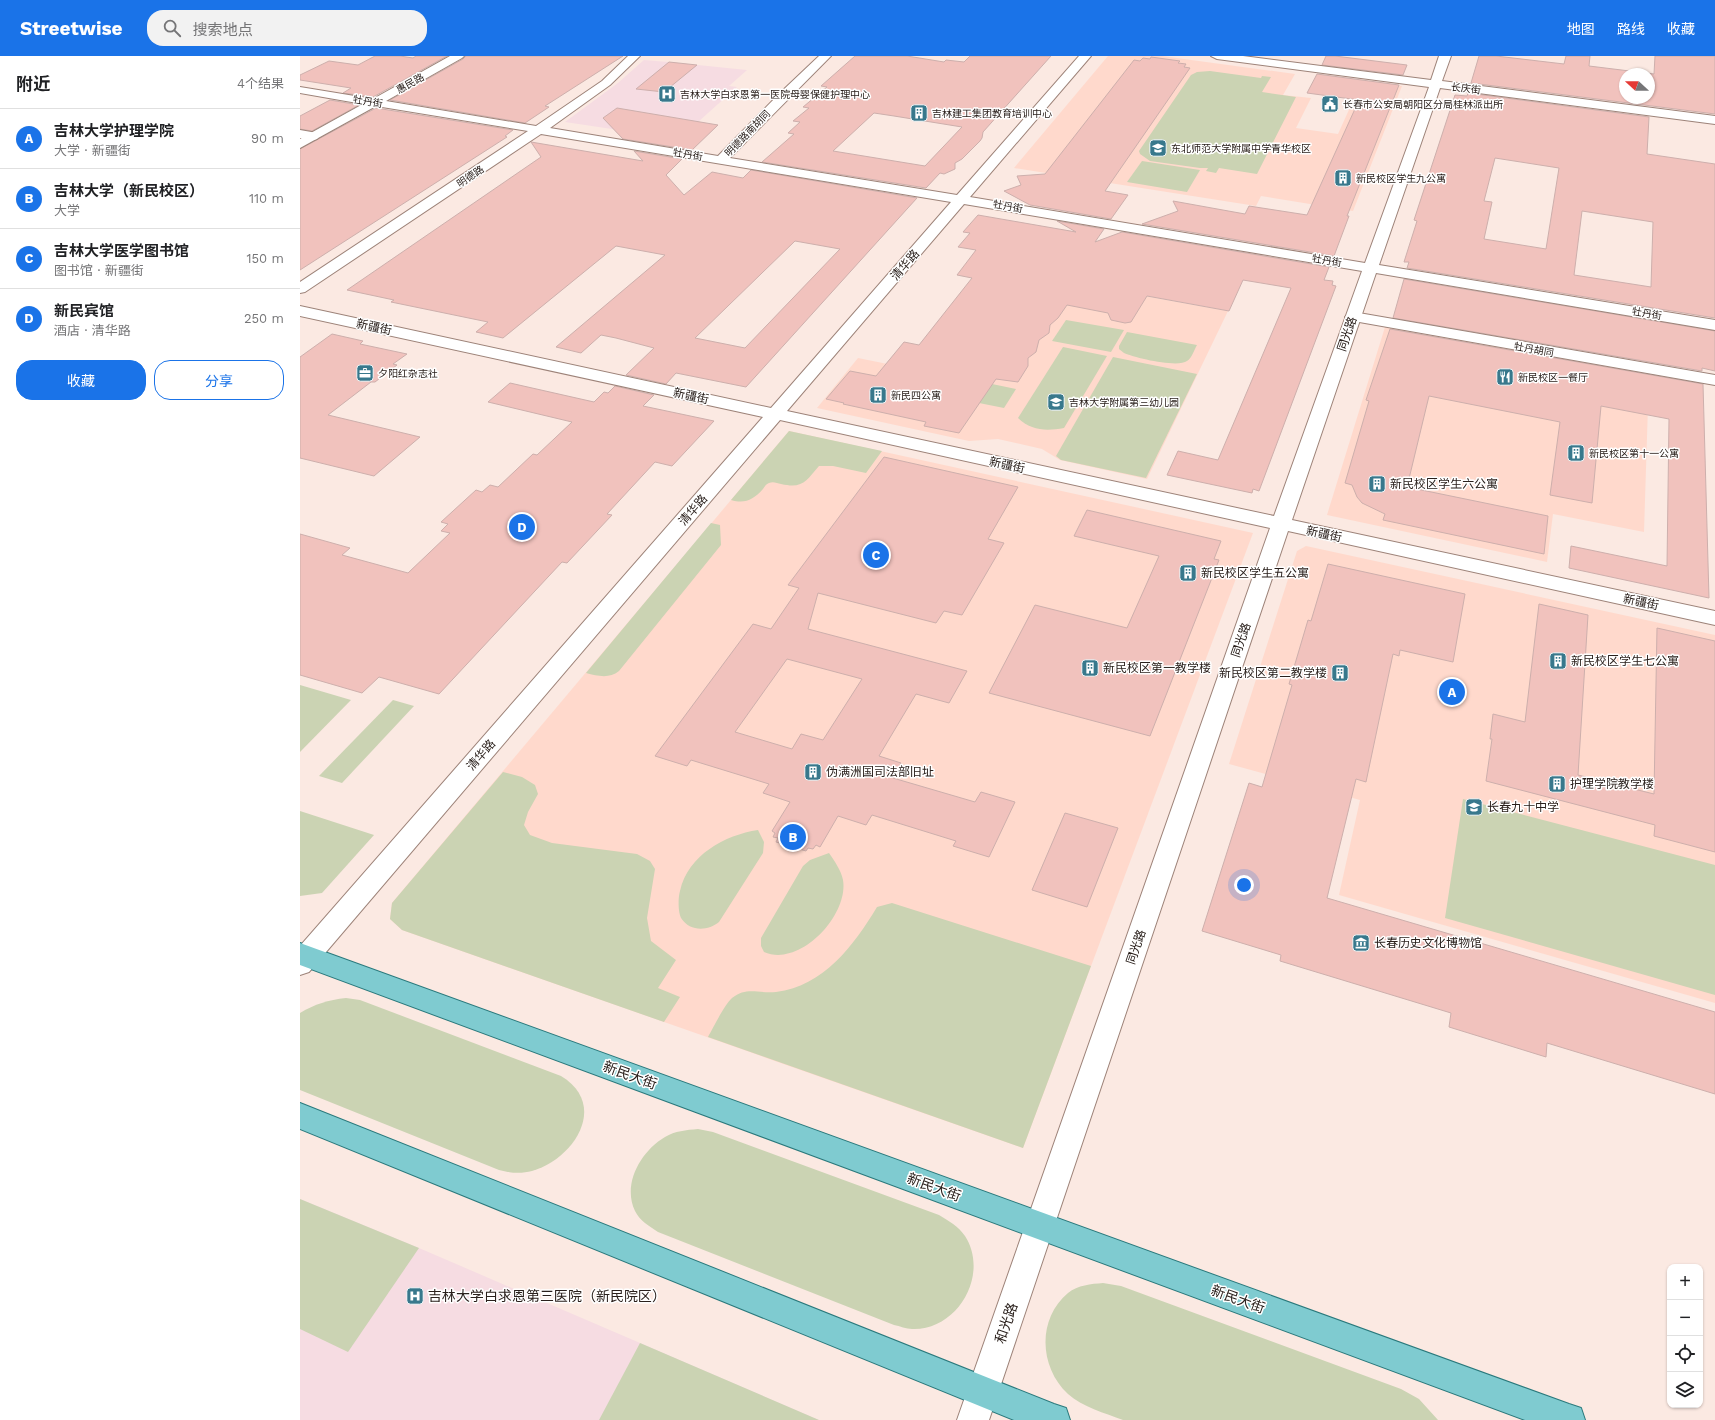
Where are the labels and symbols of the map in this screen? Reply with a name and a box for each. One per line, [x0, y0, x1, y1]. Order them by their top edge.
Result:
north arrow [1619, 68, 1655, 104]
street label: 惠民路 [394, 71, 426, 96]
street label: 长庆街 [1450, 81, 1481, 96]
hospital icon: 吉林大学白求恩第一医院母婴保健护理中心 [657, 84, 677, 104]
place label: 吉林大学白求恩第一医院母婴保健护理中心 [680, 89, 870, 100]
street label: 牡丹街 [352, 94, 384, 109]
public building icon: 长春市公安局朝阳区分局桂林派出所 [1320, 94, 1340, 114]
place label: 长春市公安局朝阳区分局桂林派出所 [1343, 99, 1503, 110]
building icon: 吉林建工集团教育培训中心 [909, 103, 929, 123]
street label: 明德路南胡同 [723, 108, 772, 159]
place label: 吉林建工集团教育培训中心 [932, 108, 1052, 119]
school or university icon: 东北师范大学附属中学青华校区 [1148, 138, 1168, 158]
place label: 东北师范大学附属中学青华校区 [1171, 143, 1311, 154]
street label: 牡丹街 [672, 147, 704, 162]
street label: 明德路 [455, 163, 486, 189]
building icon: 新民校区学生九公寓 [1333, 168, 1353, 188]
place label: 新民校区学生九公寓 [1356, 173, 1446, 184]
street label: 牡丹街 [992, 198, 1024, 215]
street label: 清华路 [888, 247, 922, 283]
street label: 牡丹街 [1311, 253, 1343, 268]
street label: 牡丹街 [1631, 306, 1663, 321]
street label: 同光路 [1335, 315, 1359, 353]
street label: 新疆街 [355, 316, 393, 338]
street label: 牡丹胡同 [1513, 341, 1555, 358]
office icon: 夕阳红杂志社 [355, 363, 375, 383]
restaurant icon: 新民校区一餐厅 [1495, 367, 1515, 387]
place label: 夕阳红杂志社 [378, 368, 438, 379]
place label: 新民校区一餐厅 [1518, 372, 1588, 383]
street label: 新疆街 [672, 385, 710, 407]
building icon: 新民四公寓 [868, 385, 888, 405]
place label: 新民四公寓 [891, 390, 941, 401]
school or university icon: 吉林大学附属第三幼儿园 [1046, 392, 1066, 412]
place label: 吉林大学附属第三幼儿园 [1069, 397, 1179, 408]
building icon: 新民校区第十一公寓 [1566, 443, 1586, 463]
place label: 新民校区第十一公寓 [1589, 448, 1679, 459]
street label: 新疆街 [988, 454, 1026, 476]
building icon: 新民校区学生六公寓 [1367, 474, 1387, 494]
place label: 新民校区学生六公寓 [1390, 477, 1498, 491]
street label: 清华路 [676, 492, 710, 528]
pin: D [509, 512, 535, 542]
street label: 新疆街 [1305, 523, 1343, 545]
pin: C [863, 540, 889, 570]
building icon: 新民校区学生五公寓 [1178, 563, 1198, 583]
place label: 新民校区学生五公寓 [1201, 566, 1309, 580]
street label: 新疆街 [1622, 591, 1660, 613]
street label: 同光路 [1229, 621, 1253, 659]
building icon: 新民校区学生七公寓 [1548, 651, 1568, 671]
place label: 新民校区学生七公寓 [1571, 654, 1679, 668]
building icon: 新民校区第一教学楼 [1080, 658, 1100, 678]
place label: 新民校区第一教学楼 [1103, 661, 1211, 675]
building icon: 新民校区第二教学楼 [1330, 663, 1350, 683]
place label: 新民校区第二教学楼 [1219, 666, 1327, 680]
pin: A [1439, 677, 1465, 707]
street label: 清华路 [464, 737, 498, 773]
building icon: 伪满洲国司法部旧址 [803, 762, 823, 782]
place label: 伪满洲国司法部旧址 [826, 765, 934, 779]
building icon: 护理学院教学楼 [1547, 774, 1567, 794]
place label: 护理学院教学楼 [1570, 777, 1654, 791]
school or university icon: 长春九十中学 [1464, 797, 1484, 817]
place label: 长春九十中学 [1487, 800, 1559, 814]
pin: B [780, 822, 806, 852]
your location [1234, 875, 1254, 895]
street label: 同光路 [1124, 928, 1148, 966]
museum icon: 长春历史文化博物馆 [1351, 933, 1371, 953]
place label: 长春历史文化博物馆 [1374, 936, 1482, 950]
street label: 新民大街 [601, 1058, 659, 1092]
street label: 新民大街 [905, 1170, 963, 1204]
street label: 新民大街 [1209, 1282, 1267, 1316]
hospital icon: 吉林大学白求恩第三医院（新民院区） [405, 1286, 425, 1306]
place label: 吉林大学白求恩第三医院（新民院区） [428, 1288, 666, 1304]
street label: 和光路 [992, 1301, 1020, 1345]

